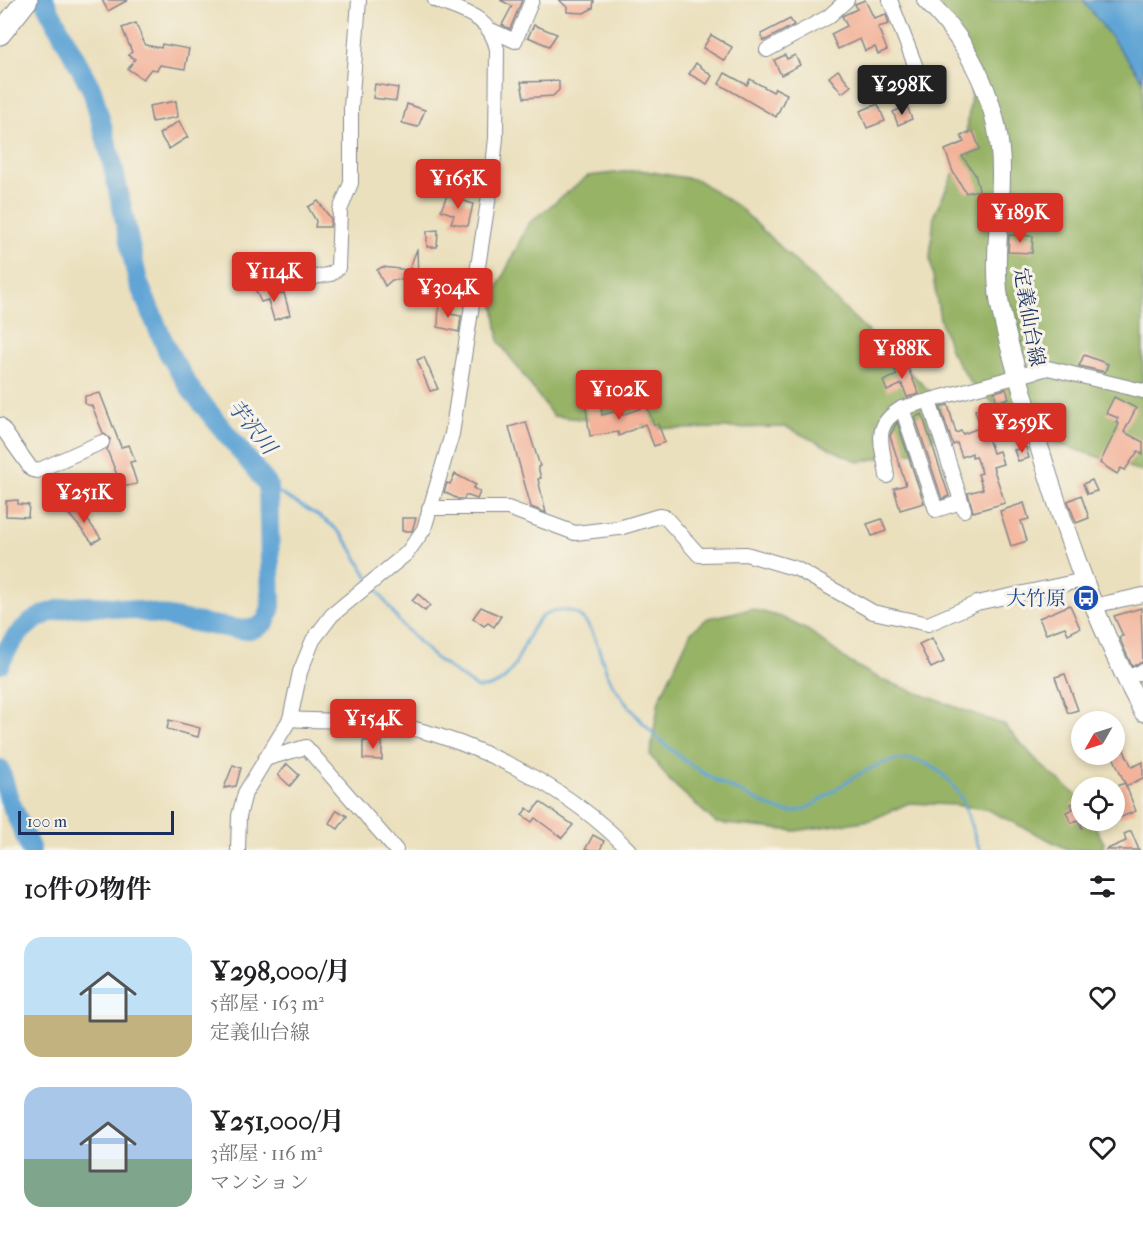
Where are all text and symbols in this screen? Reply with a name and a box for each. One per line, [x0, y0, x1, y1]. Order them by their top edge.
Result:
pin: ¥298K [860, 65, 944, 116]
text: ¥298K [872, 73, 932, 96]
pin: ¥165K [416, 159, 500, 210]
text: ¥165K [430, 167, 486, 190]
pin: ¥189K [978, 193, 1062, 244]
text: ¥189K [991, 201, 1049, 224]
pin: ¥114K [232, 252, 316, 303]
text: ¥114K [246, 260, 302, 283]
street label: 定義仙台線 [1009, 266, 1049, 368]
pin: ¥304K [406, 268, 490, 319]
text: ¥304K [418, 276, 478, 299]
pin: ¥188K [860, 329, 944, 380]
text: ¥188K [873, 337, 931, 360]
pin: ¥102K [577, 370, 661, 421]
text: ¥102K [590, 378, 648, 401]
water label: 芋沢川 [223, 395, 282, 461]
pin: ¥259K [980, 403, 1064, 454]
text: ¥259K [992, 411, 1052, 434]
pin: ¥251K [42, 473, 126, 524]
text: ¥251K [56, 481, 112, 504]
bus stop icon: 大竹原 [1071, 583, 1101, 613]
place label: 大竹原 [1006, 587, 1066, 610]
pin: ¥154K [331, 699, 415, 750]
text: ¥154K [344, 707, 402, 730]
north arrow [1071, 711, 1125, 765]
map controls [1071, 711, 1125, 831]
button: locate [1071, 777, 1125, 831]
scale bar [18, 808, 174, 836]
text: 100 m [27, 812, 67, 831]
icon: filters [1086, 870, 1119, 903]
text: 10件の物件 [24, 874, 151, 905]
text: ¥298,000/月 [210, 956, 351, 987]
icon: home [72, 961, 144, 1033]
icon: heart [1086, 981, 1119, 1014]
text: 5部屋 · 163 m² [210, 992, 324, 1015]
text: 定義仙台線 [210, 1021, 310, 1044]
text: ¥251,000/月 [210, 1106, 345, 1137]
icon: home [72, 1111, 144, 1183]
icon: heart [1086, 1131, 1119, 1164]
text: 3部屋 · 116 m² [210, 1142, 322, 1165]
text: マンション [210, 1171, 309, 1194]

